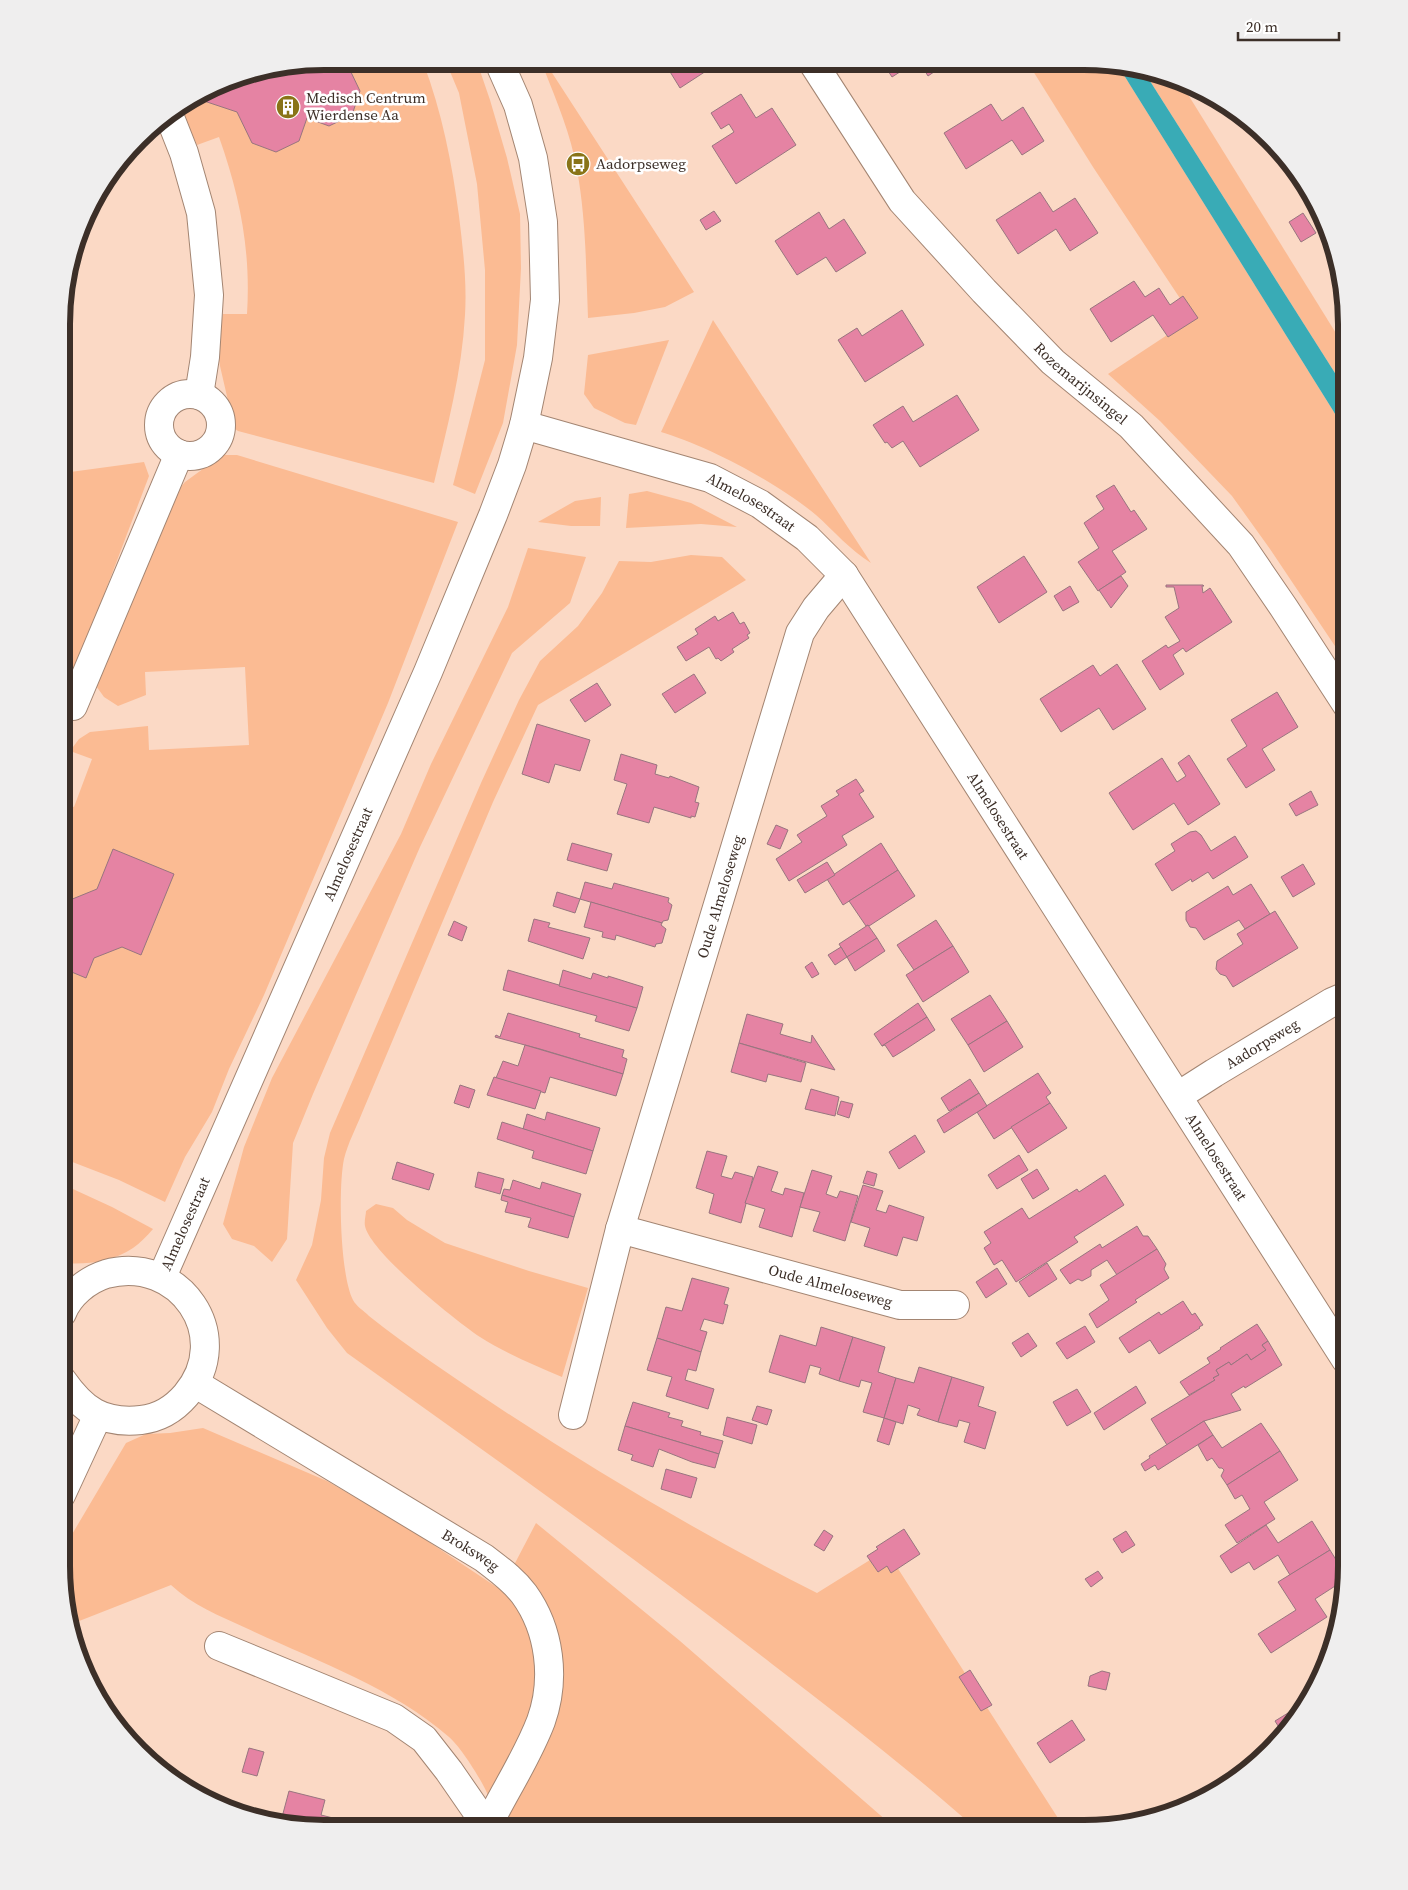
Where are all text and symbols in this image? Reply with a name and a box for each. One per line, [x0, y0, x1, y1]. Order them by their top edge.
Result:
scale bar [1238, 10, 1339, 42]
text: 20 m [1246, 16, 1278, 37]
place label: Medisch Centrum Wierdense Aa [306, 87, 426, 125]
building icon: Medisch Centrum Wierdense Aa [275, 94, 301, 120]
bus stop icon: Aadorpseweg [565, 151, 591, 177]
place label: Aadorpseweg [596, 153, 686, 174]
street label: Rozemarijnsingel [1029, 337, 1133, 429]
street label: Almelosestraat [703, 467, 800, 536]
street label: Almelosestraat [963, 768, 1034, 864]
street label: Almelosestraat [318, 804, 377, 904]
street label: Oude Almeloseweg [691, 832, 748, 961]
street label: Aadorpsweg [1221, 1013, 1303, 1074]
street label: Almelosestraat [1181, 1109, 1253, 1205]
street label: Almelosestraat [155, 1174, 215, 1274]
street label: Oude Almeloseweg [766, 1259, 895, 1313]
street label: Broksweg [438, 1524, 504, 1576]

